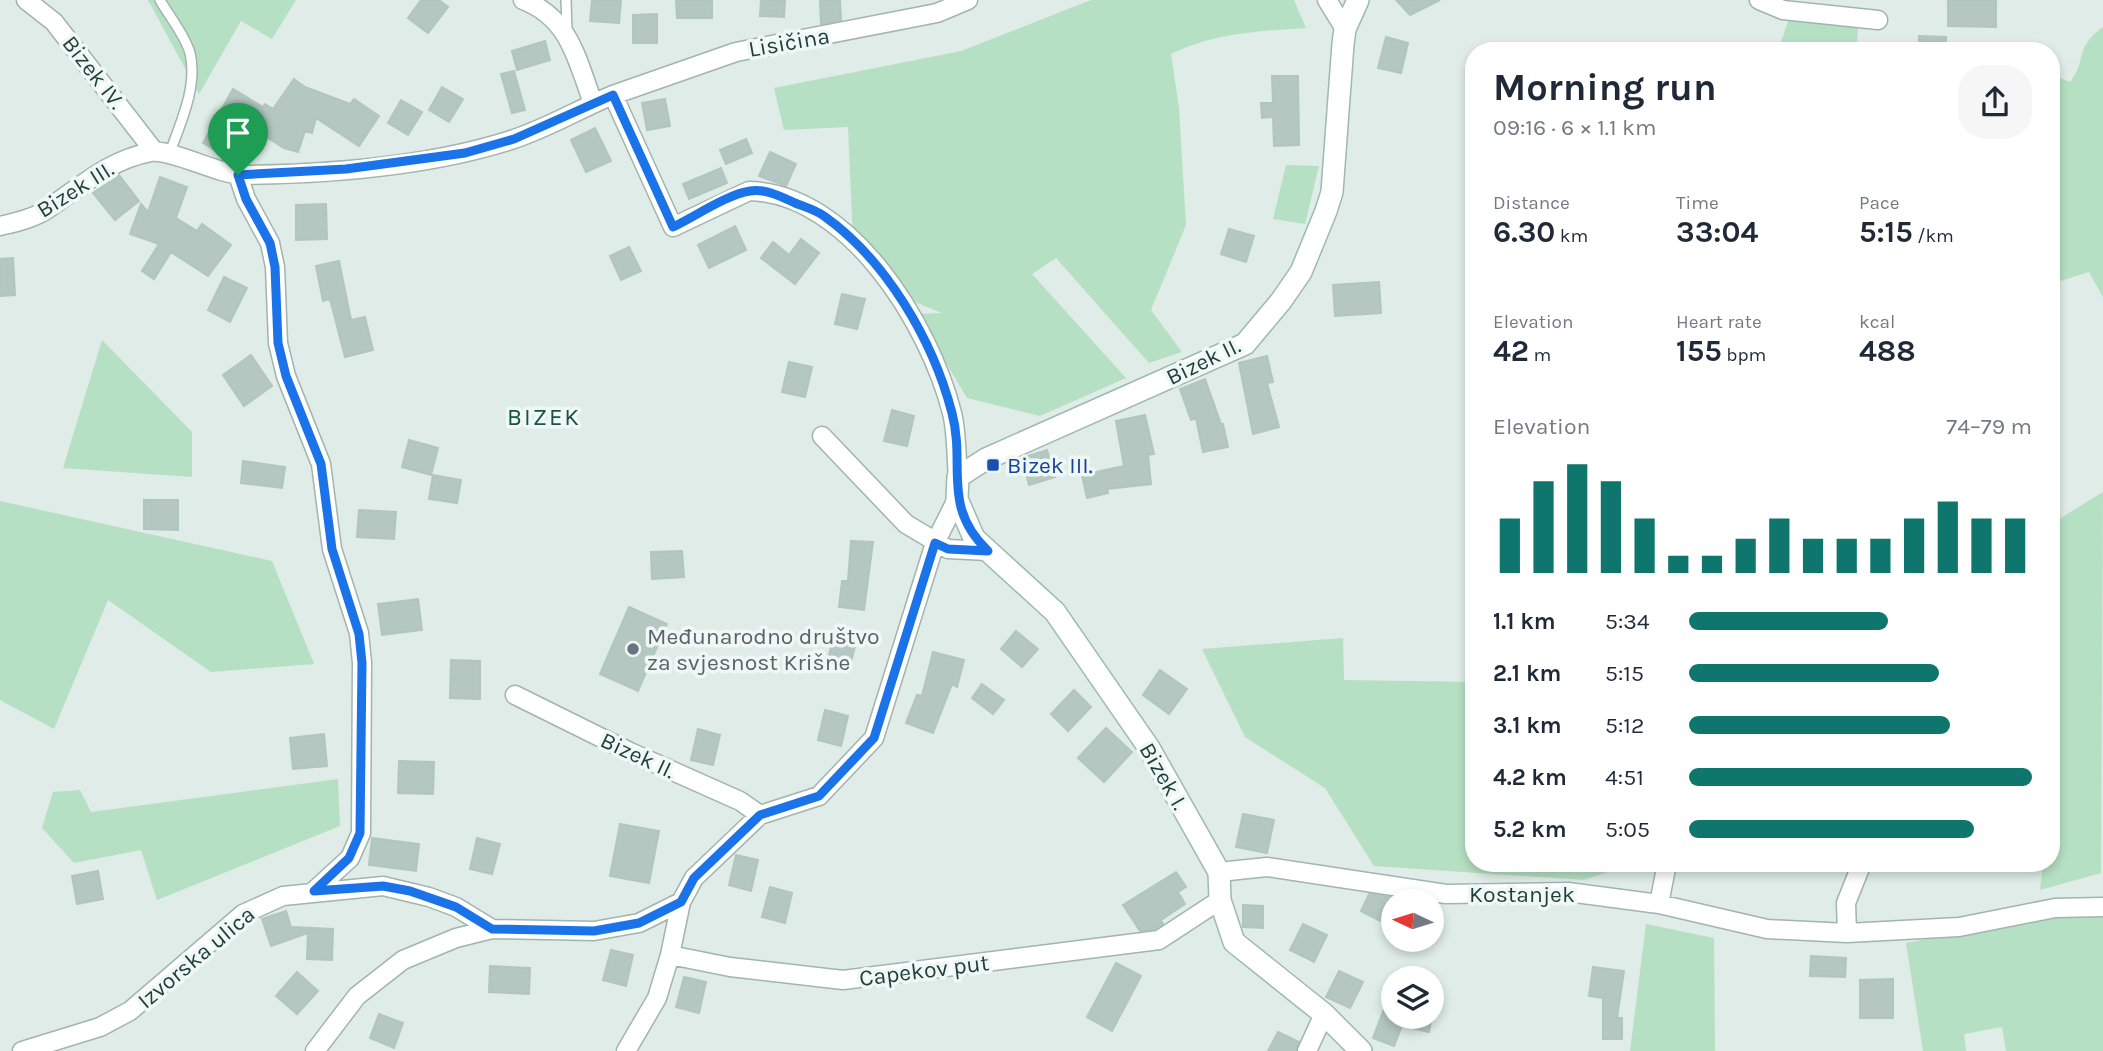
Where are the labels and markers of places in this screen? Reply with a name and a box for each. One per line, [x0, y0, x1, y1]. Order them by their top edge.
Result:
pin [208, 103, 268, 175]
place label: Bizek III. [1007, 452, 1093, 479]
marker: Bizek III. [985, 457, 1001, 473]
place label: Međunarodno društvo za svjesnost Krišne [647, 623, 880, 676]
marker: Međunarodno društvo za svjesnost Krišne [625, 641, 641, 657]

